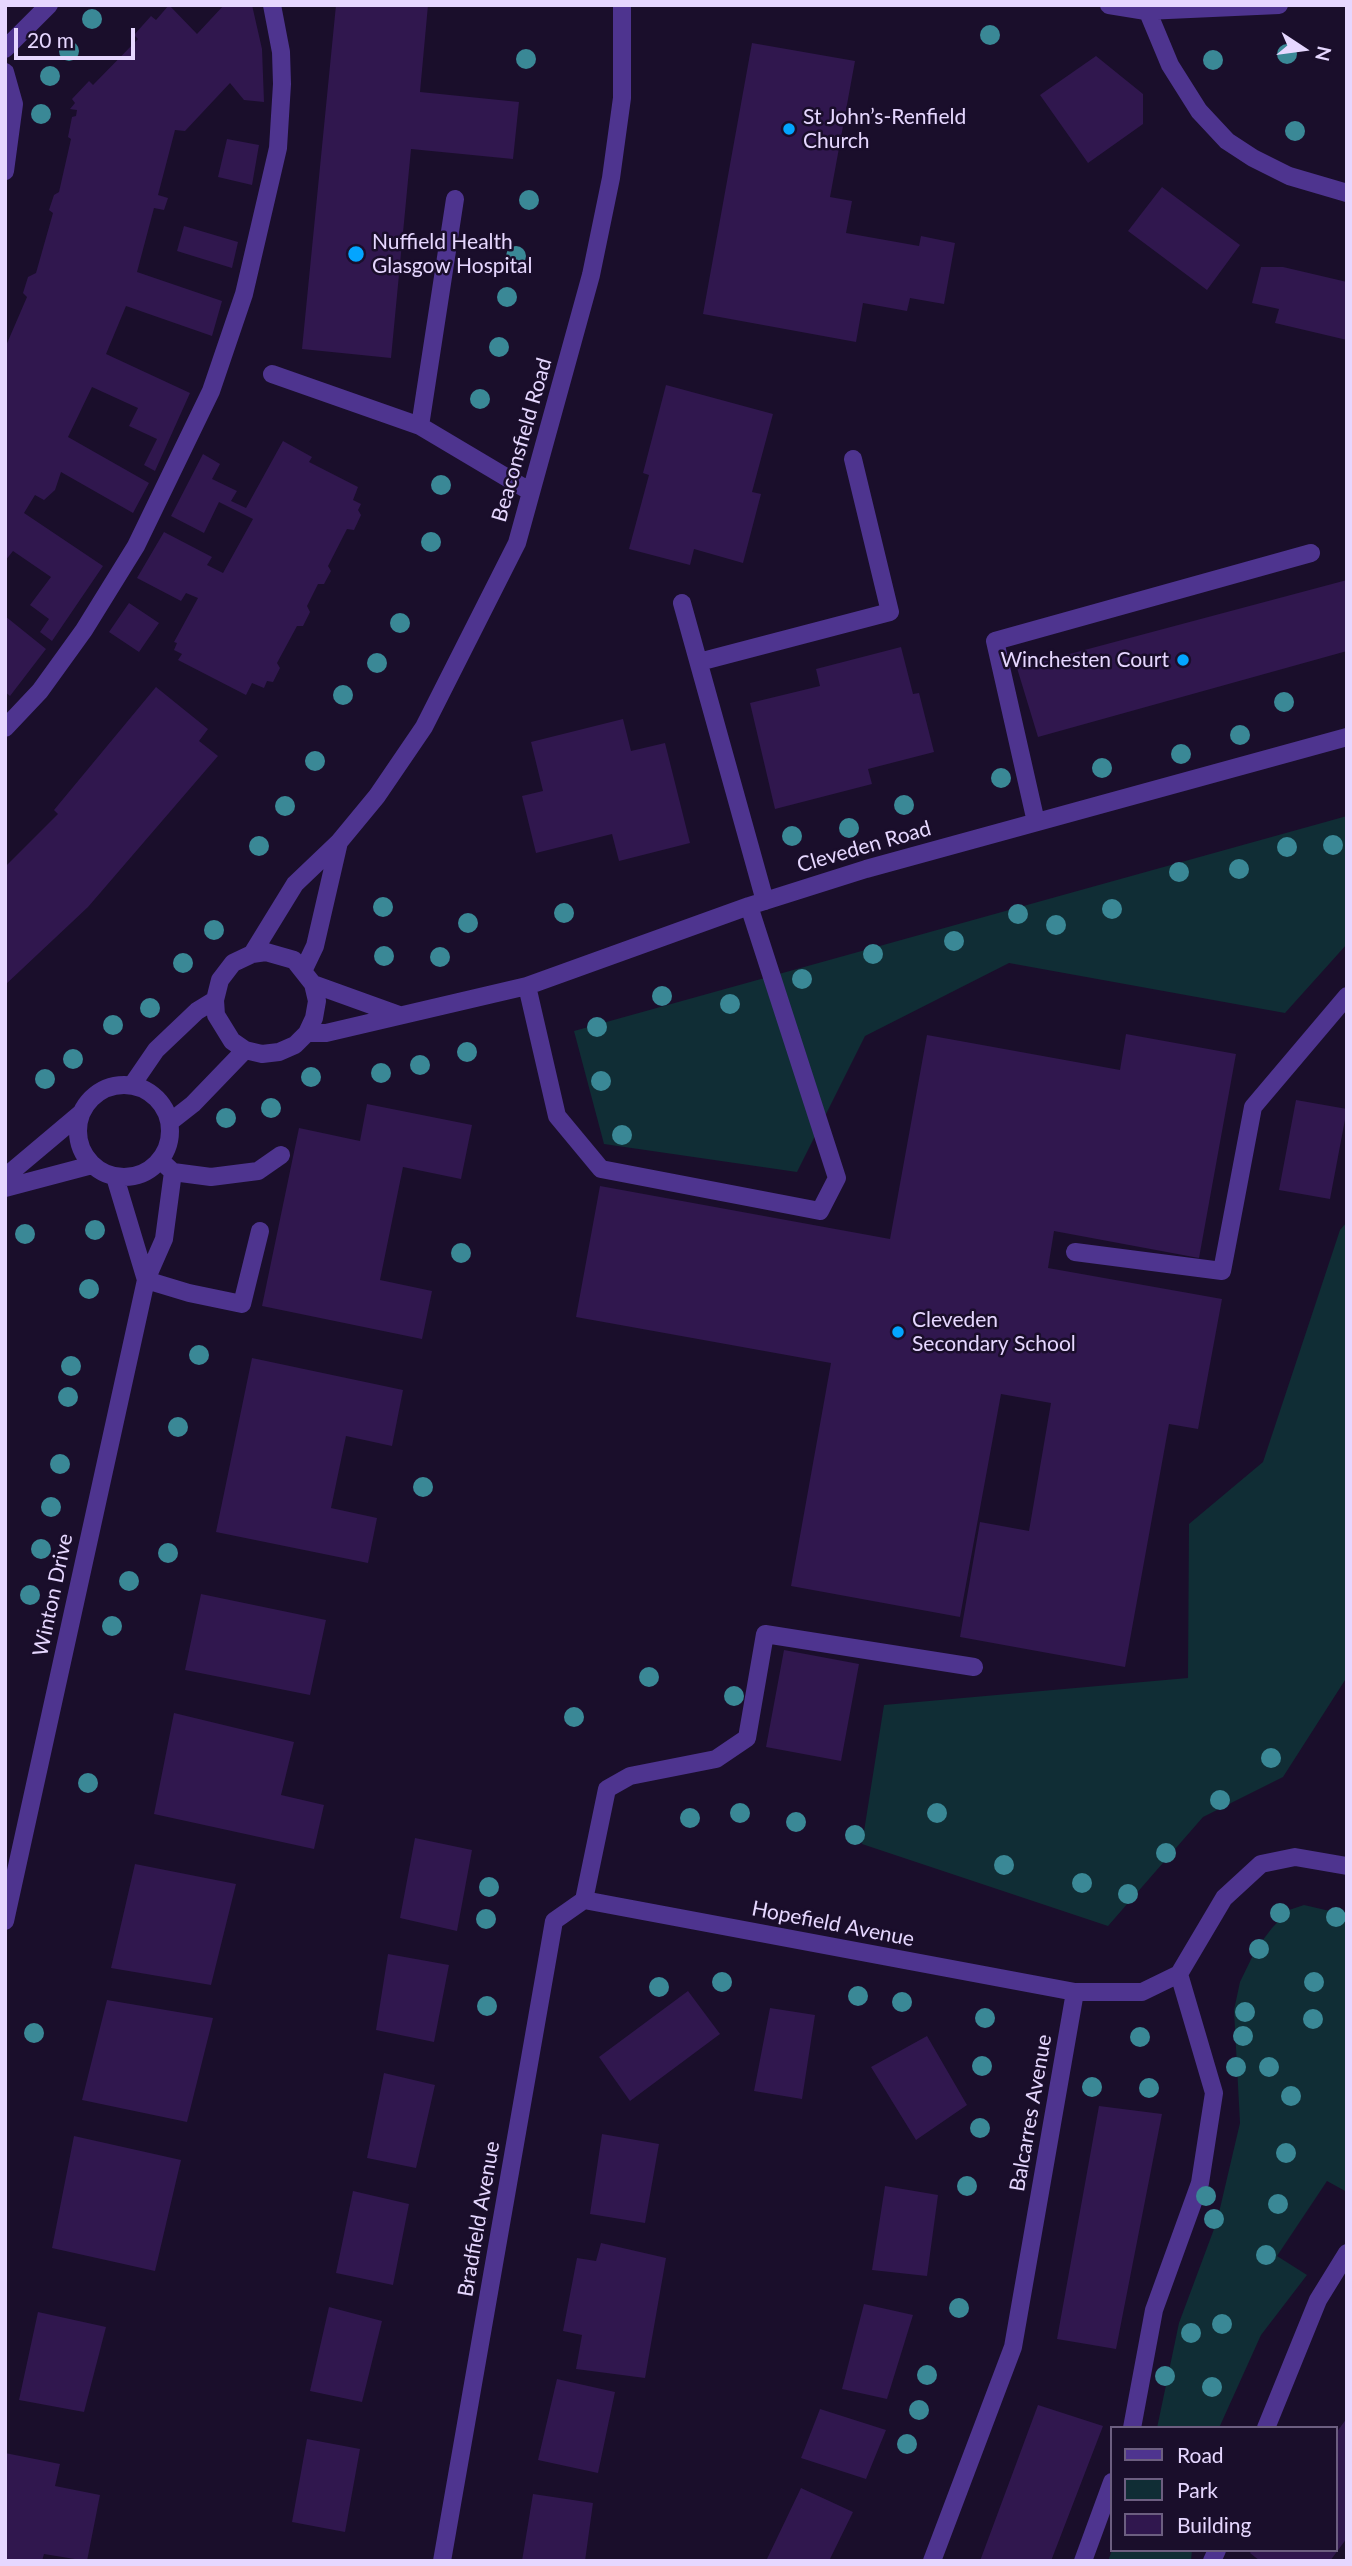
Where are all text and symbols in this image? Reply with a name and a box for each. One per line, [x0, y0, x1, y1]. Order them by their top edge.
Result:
scale bar [18, 14, 138, 58]
north arrow [1268, 14, 1338, 84]
text: 20 m [27, 27, 74, 52]
text: N [1311, 44, 1337, 64]
place label: St John’s-Renfield Church [803, 104, 966, 154]
marker: St John’s-Renfield Church [781, 121, 797, 137]
place label: Nuffield Health Glasgow Hospital [372, 229, 532, 279]
marker: Nuffield Health Glasgow Hospital [346, 244, 366, 264]
street label: Beaconsfield Road [487, 355, 557, 525]
place label: Winchesten Court [1000, 647, 1169, 673]
marker: Winchesten Court [1175, 652, 1191, 668]
street label: Cleveden Road [794, 816, 934, 878]
place label: Cleveden Secondary School [912, 1307, 1076, 1357]
marker: Cleveden Secondary School [890, 1324, 906, 1340]
street label: Winton Drive [28, 1531, 78, 1659]
street label: Hopefield Avenue [750, 1896, 916, 1952]
street label: Balcarres Avenue [1005, 2032, 1057, 2194]
street label: Bradfield Avenue [453, 2139, 505, 2299]
legend [1110, 2426, 1338, 2552]
text: Road [1177, 2442, 1224, 2467]
text: Park [1177, 2477, 1218, 2502]
text: Building [1177, 2512, 1252, 2537]

